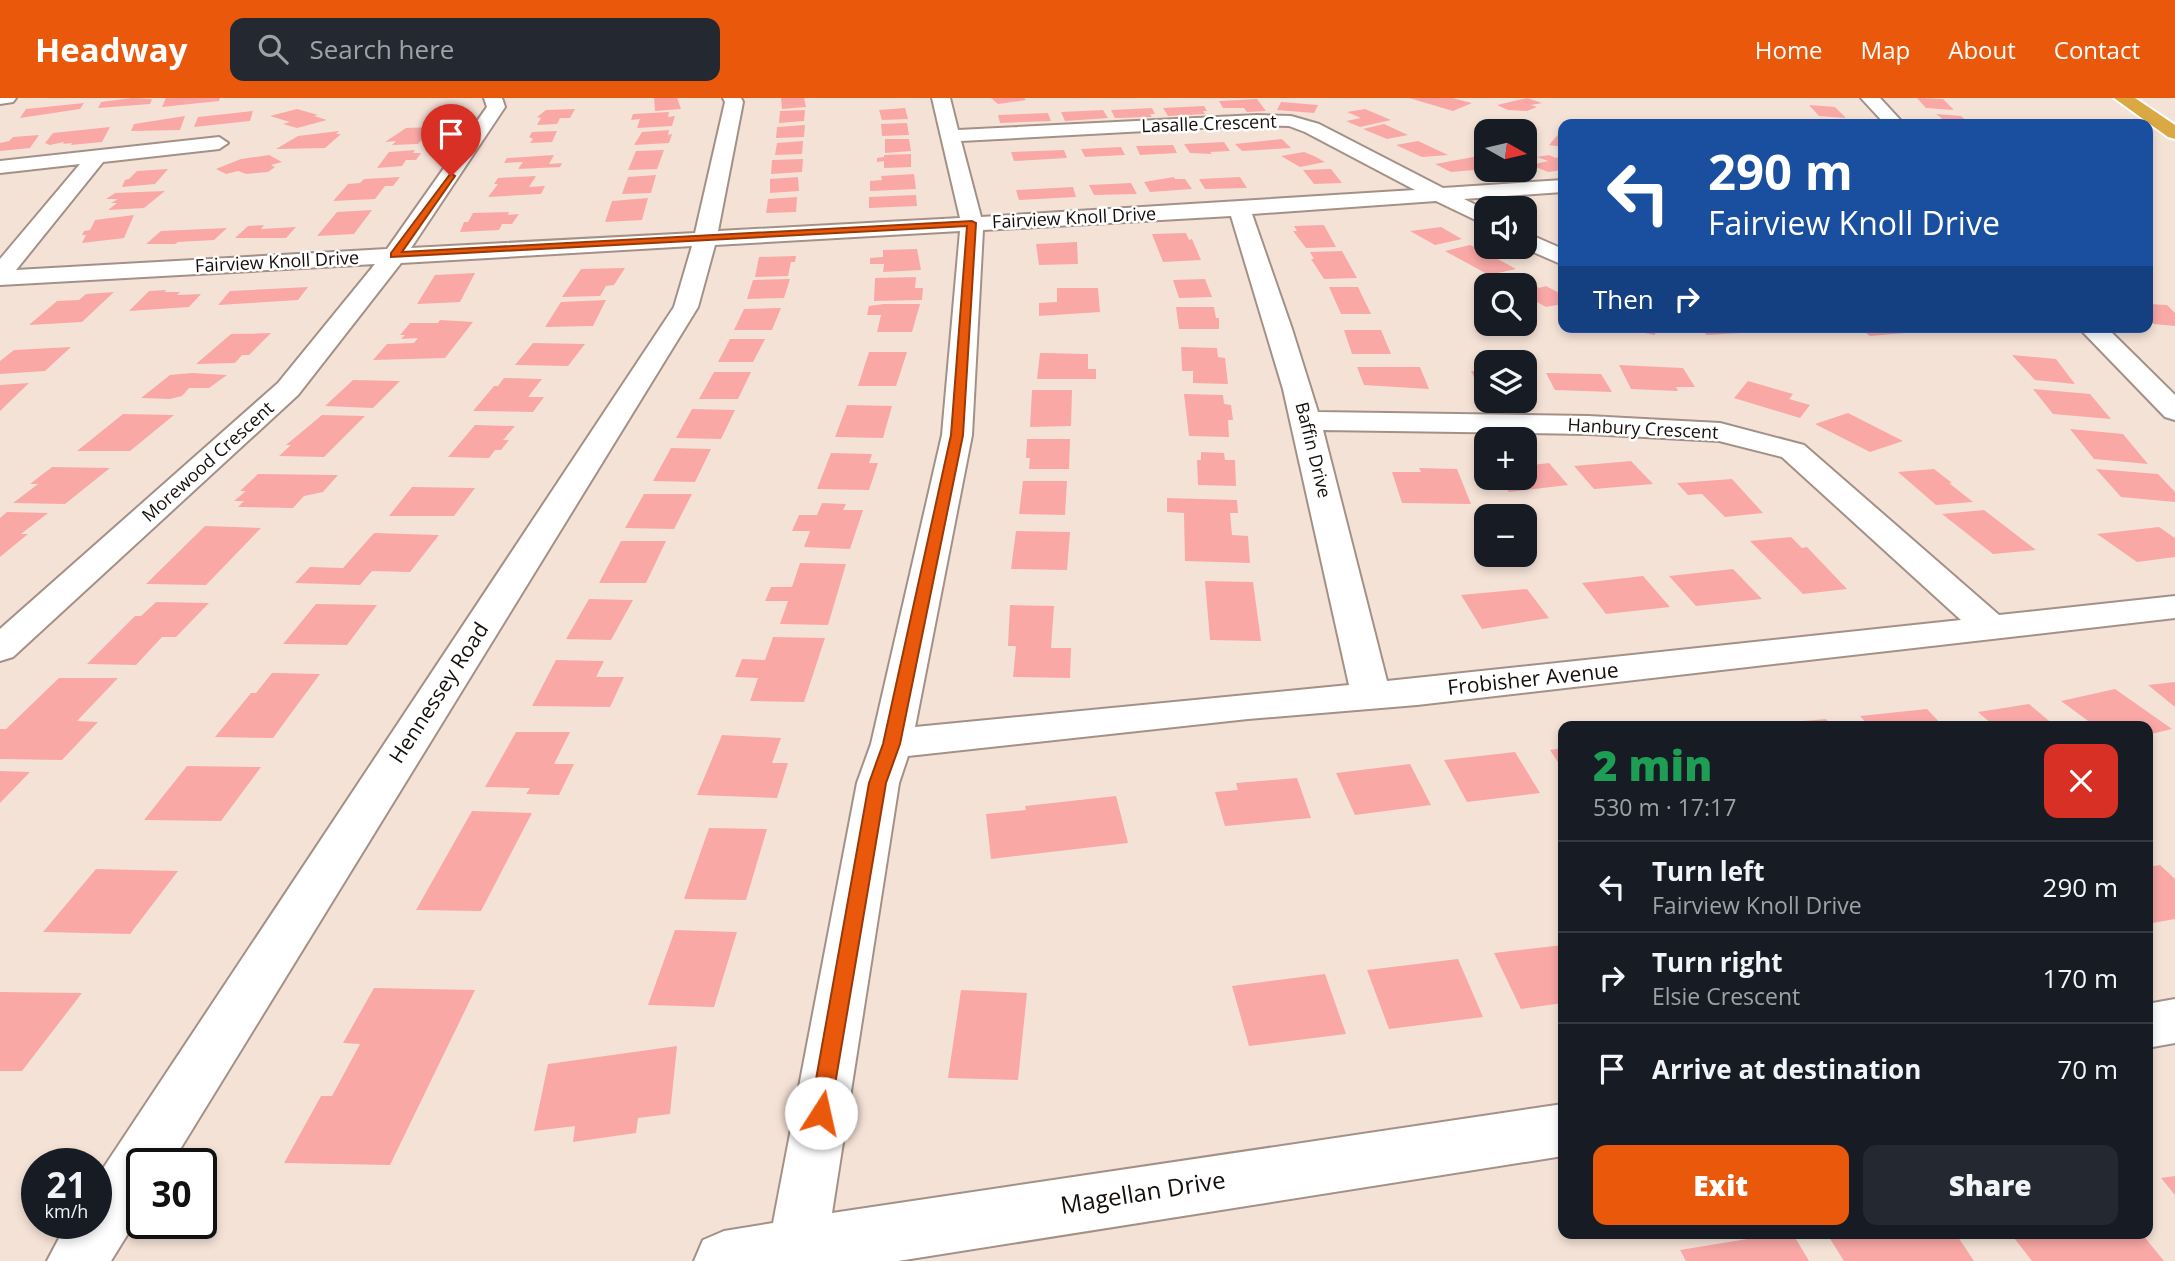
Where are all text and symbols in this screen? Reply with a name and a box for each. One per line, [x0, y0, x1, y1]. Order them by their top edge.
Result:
search box [230, 18, 720, 81]
text: Headway [35, 27, 188, 72]
icon: search [254, 30, 292, 68]
text: Search here [310, 31, 454, 67]
text: Home [1755, 33, 1823, 66]
text: Map [1861, 33, 1910, 66]
text: About [1948, 33, 2016, 66]
text: Contact [2054, 33, 2140, 66]
pin [421, 104, 481, 176]
street label: Lasalle Crescent [1141, 109, 1277, 137]
icon: arrive [432, 115, 470, 153]
north arrow [1474, 119, 1536, 182]
map controls [1474, 119, 1537, 567]
text: 290 m [1708, 138, 1853, 204]
icon: left [1593, 147, 1684, 238]
button: sound [1474, 196, 1537, 259]
street label: Fairview Knoll Drive [991, 201, 1157, 233]
text: Fairview Knoll Drive [1708, 201, 2000, 244]
street label: Fairview Knoll Drive [194, 245, 360, 277]
button: search [1474, 273, 1537, 336]
icon: right [1668, 280, 1706, 318]
text: Then [1593, 281, 1654, 317]
button: layers [1474, 350, 1537, 413]
street label: Morewood Crescent [136, 396, 278, 527]
street label: Baffin Drive [1290, 399, 1337, 500]
street label: Hanbury Crescent [1567, 412, 1719, 444]
button: + [1474, 427, 1537, 490]
button: − [1474, 504, 1537, 567]
street label: Hennessey Road [382, 617, 494, 768]
street label: Frobisher Avenue [1446, 655, 1620, 701]
text: 2 min [1593, 736, 1712, 793]
button: close [2044, 744, 2118, 818]
text: 530 m · 17:17 [1593, 791, 1736, 823]
text: Turn left [1652, 853, 1764, 889]
icon: left [1593, 868, 1631, 906]
text: 290 m [2043, 869, 2118, 905]
text: Fairview Knoll Drive [1652, 889, 1862, 921]
text: Turn right [1652, 944, 1783, 980]
icon: right [1593, 959, 1631, 997]
text: 170 m [2043, 960, 2118, 996]
text: Elsie Crescent [1652, 980, 1800, 1012]
icon: arrive [1593, 1050, 1631, 1088]
text: Arrive at destination [1652, 1051, 1921, 1087]
text: 70 m [2057, 1051, 2118, 1087]
position arrow [784, 1076, 858, 1150]
button: Exit [1593, 1145, 1849, 1225]
button: Share [1863, 1145, 2118, 1225]
speed limit sign: 30 [126, 1148, 217, 1239]
text: 21 [46, 1161, 87, 1208]
street label: Magellan Drive [1058, 1162, 1228, 1221]
text: km/h [45, 1199, 88, 1223]

